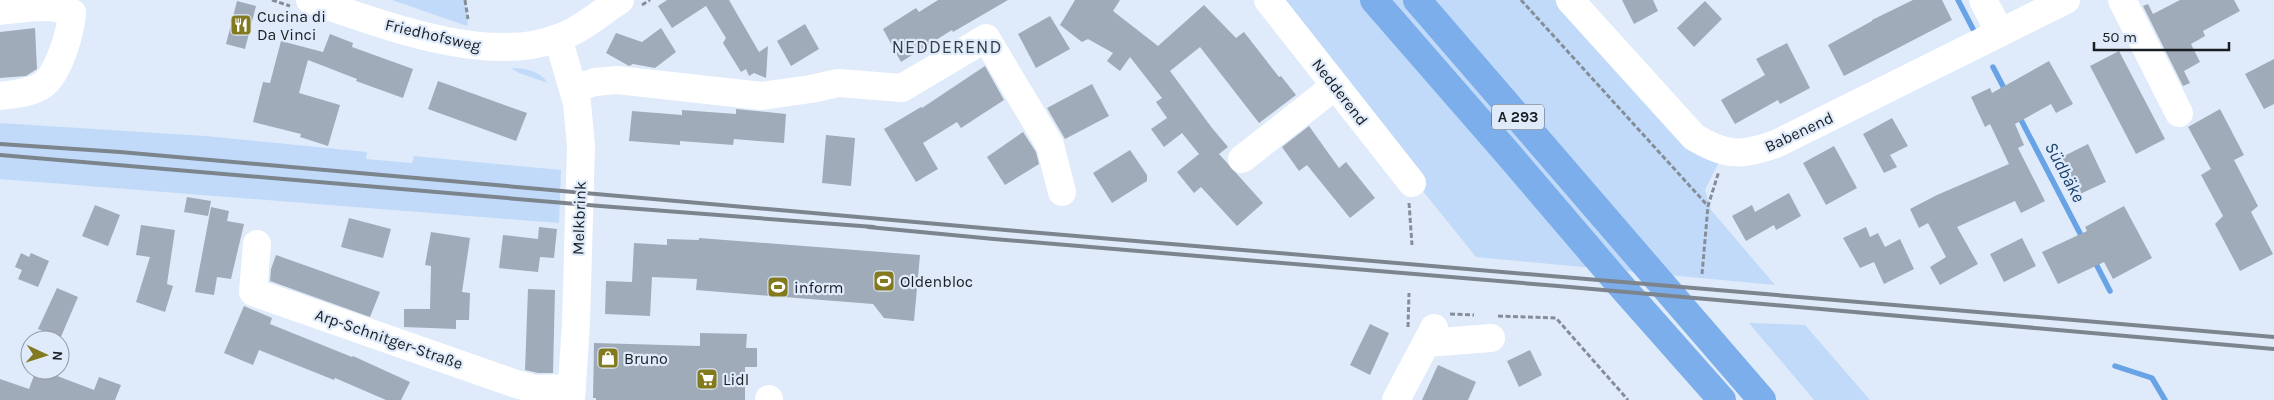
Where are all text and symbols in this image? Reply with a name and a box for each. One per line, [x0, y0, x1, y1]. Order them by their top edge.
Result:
place label: Cucina di Da Vinci [257, 7, 326, 44]
restaurant icon: Cucina di Da Vinci [229, 13, 253, 37]
street label: Friedhofsweg [383, 15, 483, 55]
scale bar [2094, 20, 2229, 52]
text: 50 m [2102, 28, 2137, 46]
district label: NEDDEREND [892, 36, 1002, 58]
street label: Nedderend [1308, 55, 1372, 129]
road number: A 293 [1492, 104, 1544, 130]
street label: Babenend [1762, 108, 1836, 156]
water label: Südbäke [2040, 138, 2090, 206]
street label: Melkbrink [568, 181, 590, 255]
sports icon: Oldenbloc [872, 269, 896, 293]
place label: Oldenbloc [900, 272, 973, 291]
sports icon: inform [766, 275, 790, 299]
place label: inform [794, 278, 843, 297]
street label: Arp-Schnitger-Straße [313, 305, 465, 373]
north arrow [20, 330, 70, 380]
shop icon: Bruno [596, 346, 620, 370]
place label: Bruno [624, 349, 668, 368]
text: N [49, 350, 66, 361]
supermarket icon: Lidl [695, 367, 719, 391]
place label: Lidl [723, 370, 749, 389]

